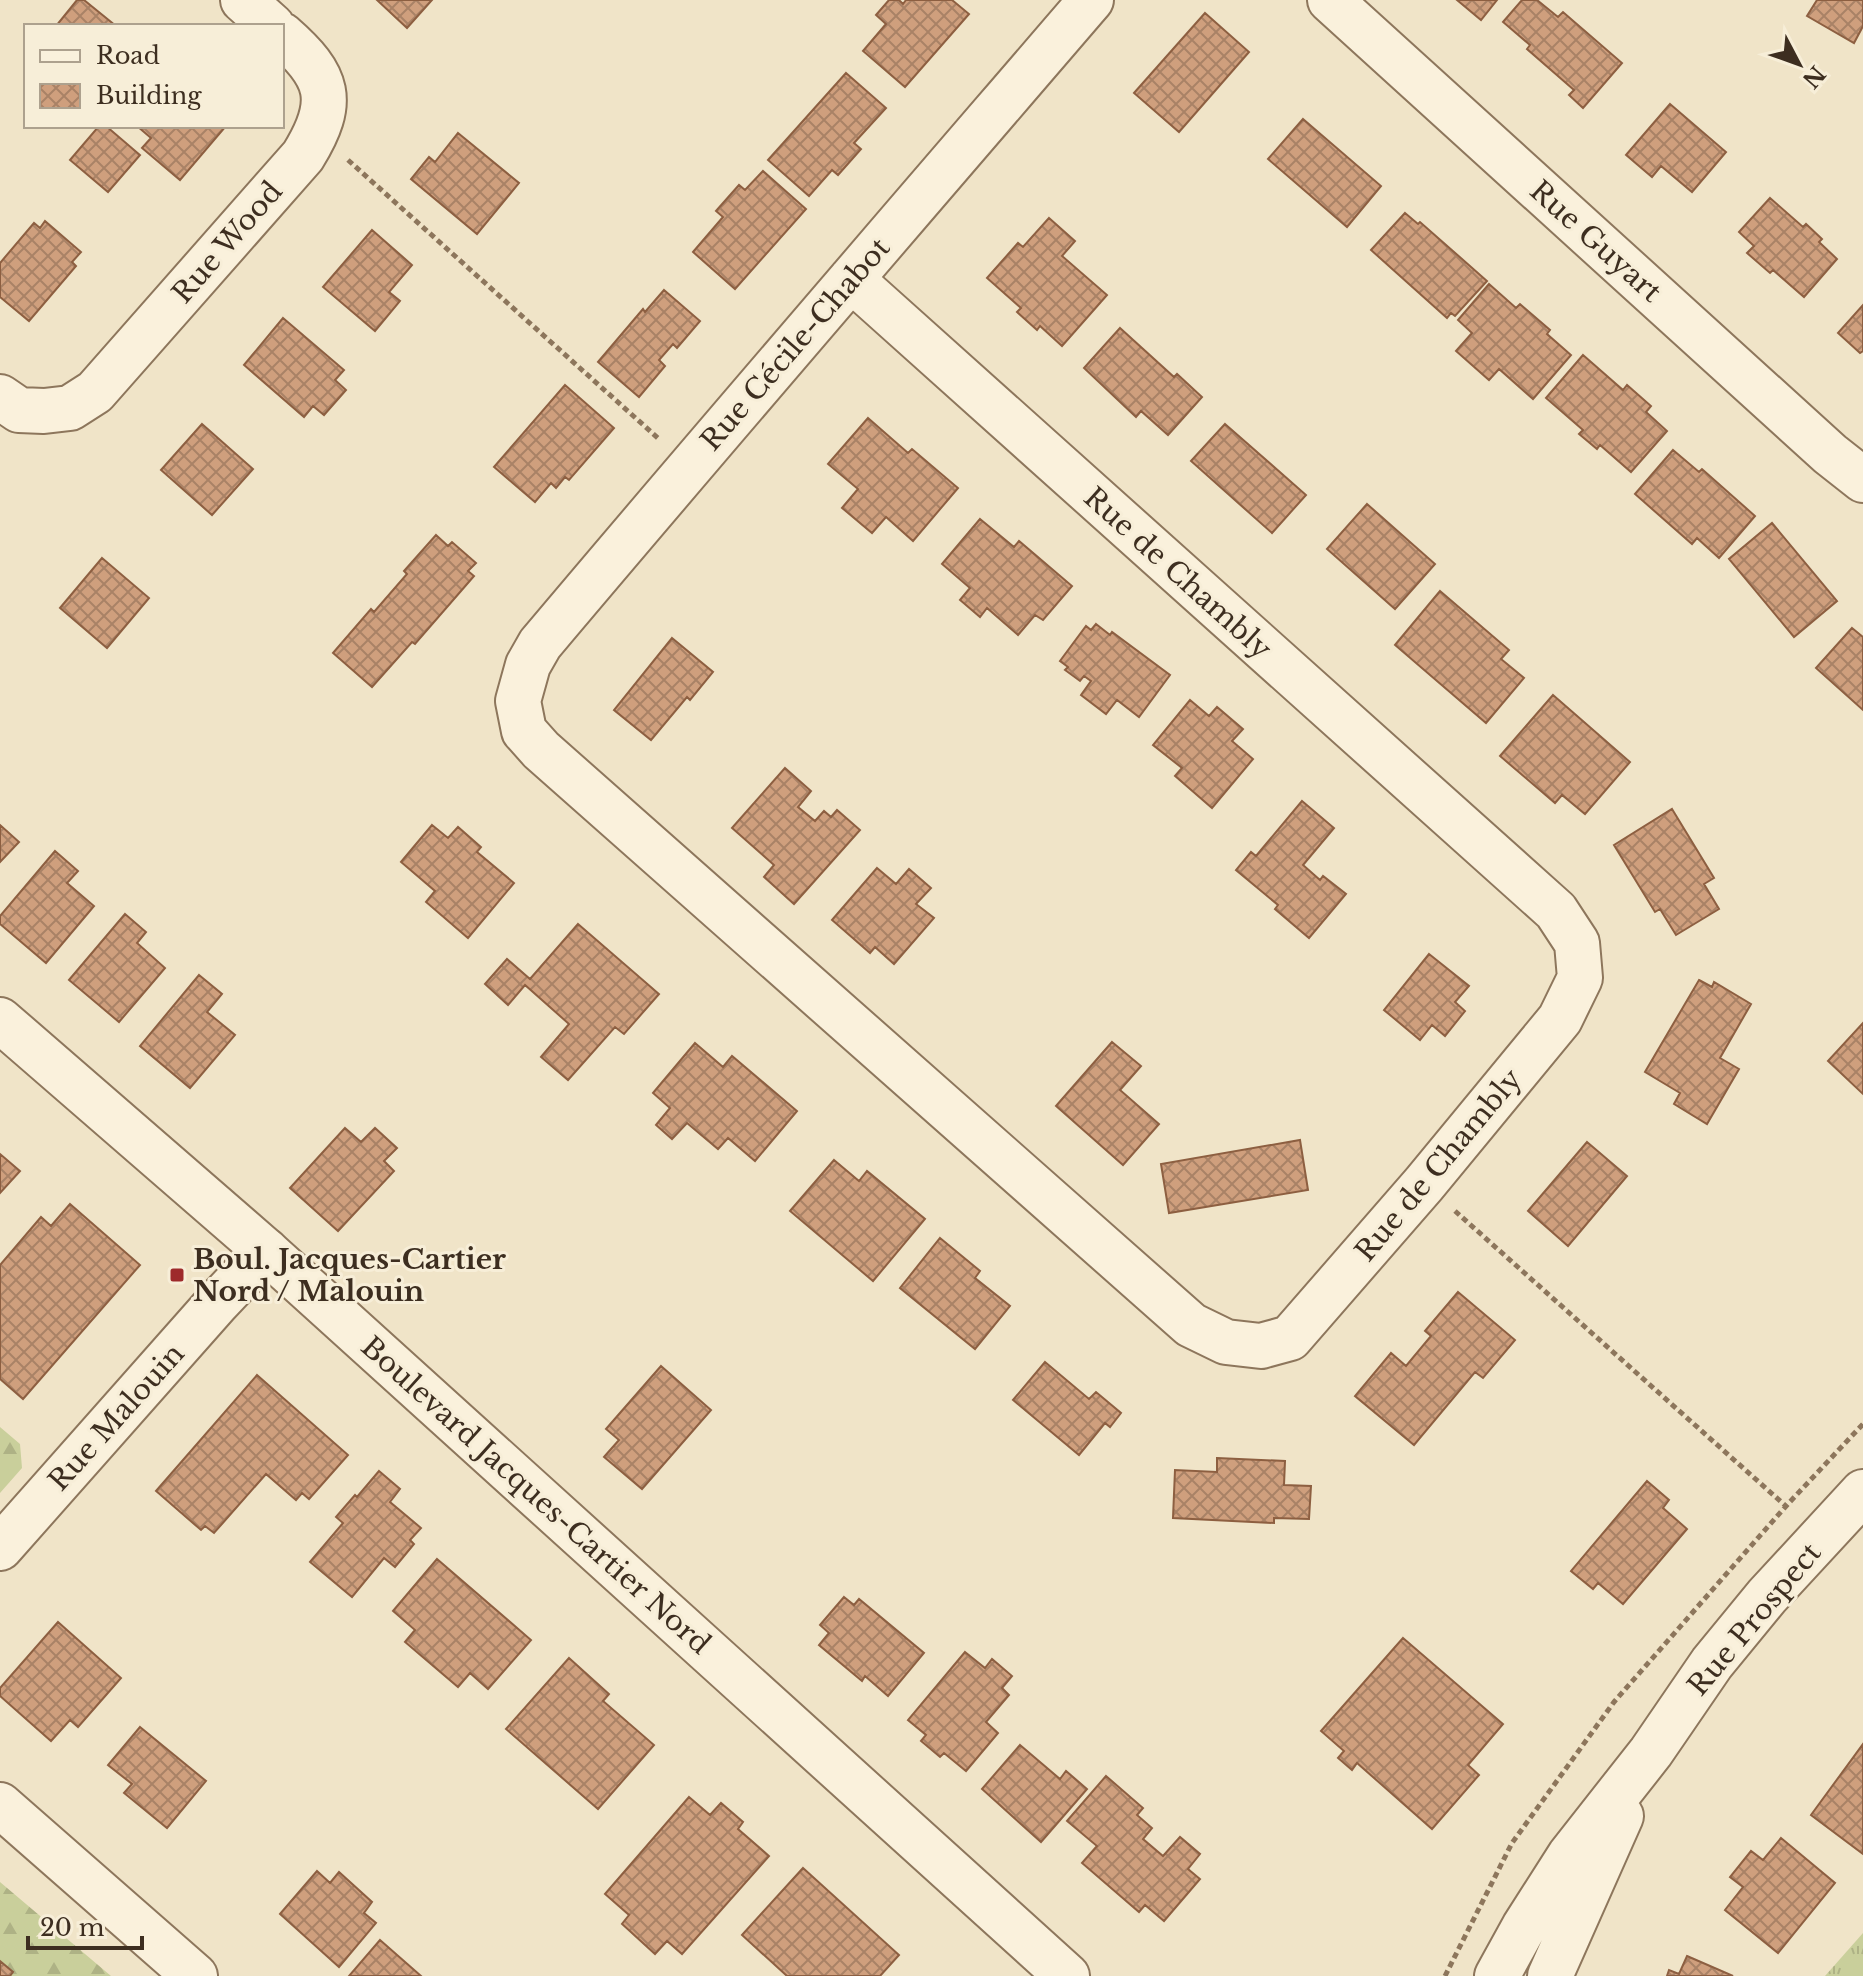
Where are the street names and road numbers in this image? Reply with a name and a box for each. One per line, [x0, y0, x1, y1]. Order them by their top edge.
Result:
street label: Rue Guyart [1523, 173, 1669, 310]
street label: Rue Wood [165, 174, 290, 310]
street label: Rue Cécile-Chabot [693, 230, 898, 458]
street label: Rue de Chambly [1077, 480, 1279, 667]
street label: Rue de Chambly [1348, 1062, 1529, 1269]
street label: Boulevard Jacques-Cartier Nord [354, 1329, 718, 1662]
street label: Rue Malouin [41, 1337, 192, 1498]
street label: Rue Prospect [1680, 1535, 1829, 1703]

